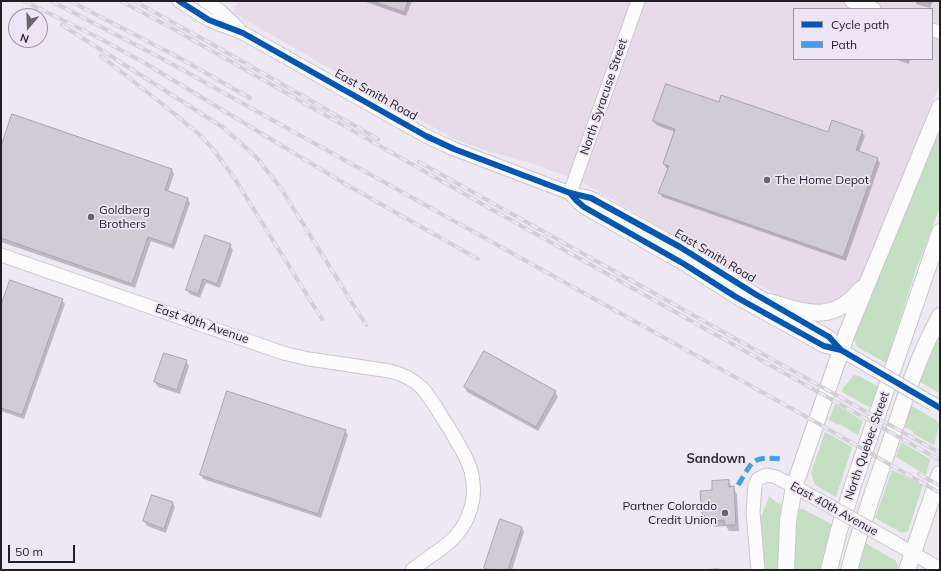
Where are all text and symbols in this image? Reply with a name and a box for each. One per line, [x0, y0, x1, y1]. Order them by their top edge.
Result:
north arrow [8, 8, 48, 48]
legend [793, 8, 933, 60]
text: Cycle path [831, 17, 889, 32]
text: N [18, 30, 31, 46]
street label: North Syracuse Street [577, 37, 631, 157]
text: Path [831, 37, 857, 52]
street label: East Smith Road [332, 66, 420, 124]
place label: The Home Depot [775, 173, 869, 187]
marker: The Home Depot [762, 175, 772, 185]
place label: Goldberg Brothers [99, 203, 150, 231]
marker: Goldberg Brothers [86, 212, 96, 222]
street label: East Smith Road [672, 226, 758, 286]
street label: East 40th Avenue [153, 301, 251, 347]
street label: North Quebec Street [842, 390, 892, 502]
district label: Sandown [686, 451, 746, 467]
street label: East 40th Avenue [788, 479, 880, 539]
place label: Partner Colorado Credit Union [622, 499, 717, 527]
marker: Partner Colorado Credit Union [720, 508, 730, 518]
scale bar [10, 537, 77, 563]
text: 50 m [15, 544, 43, 559]

